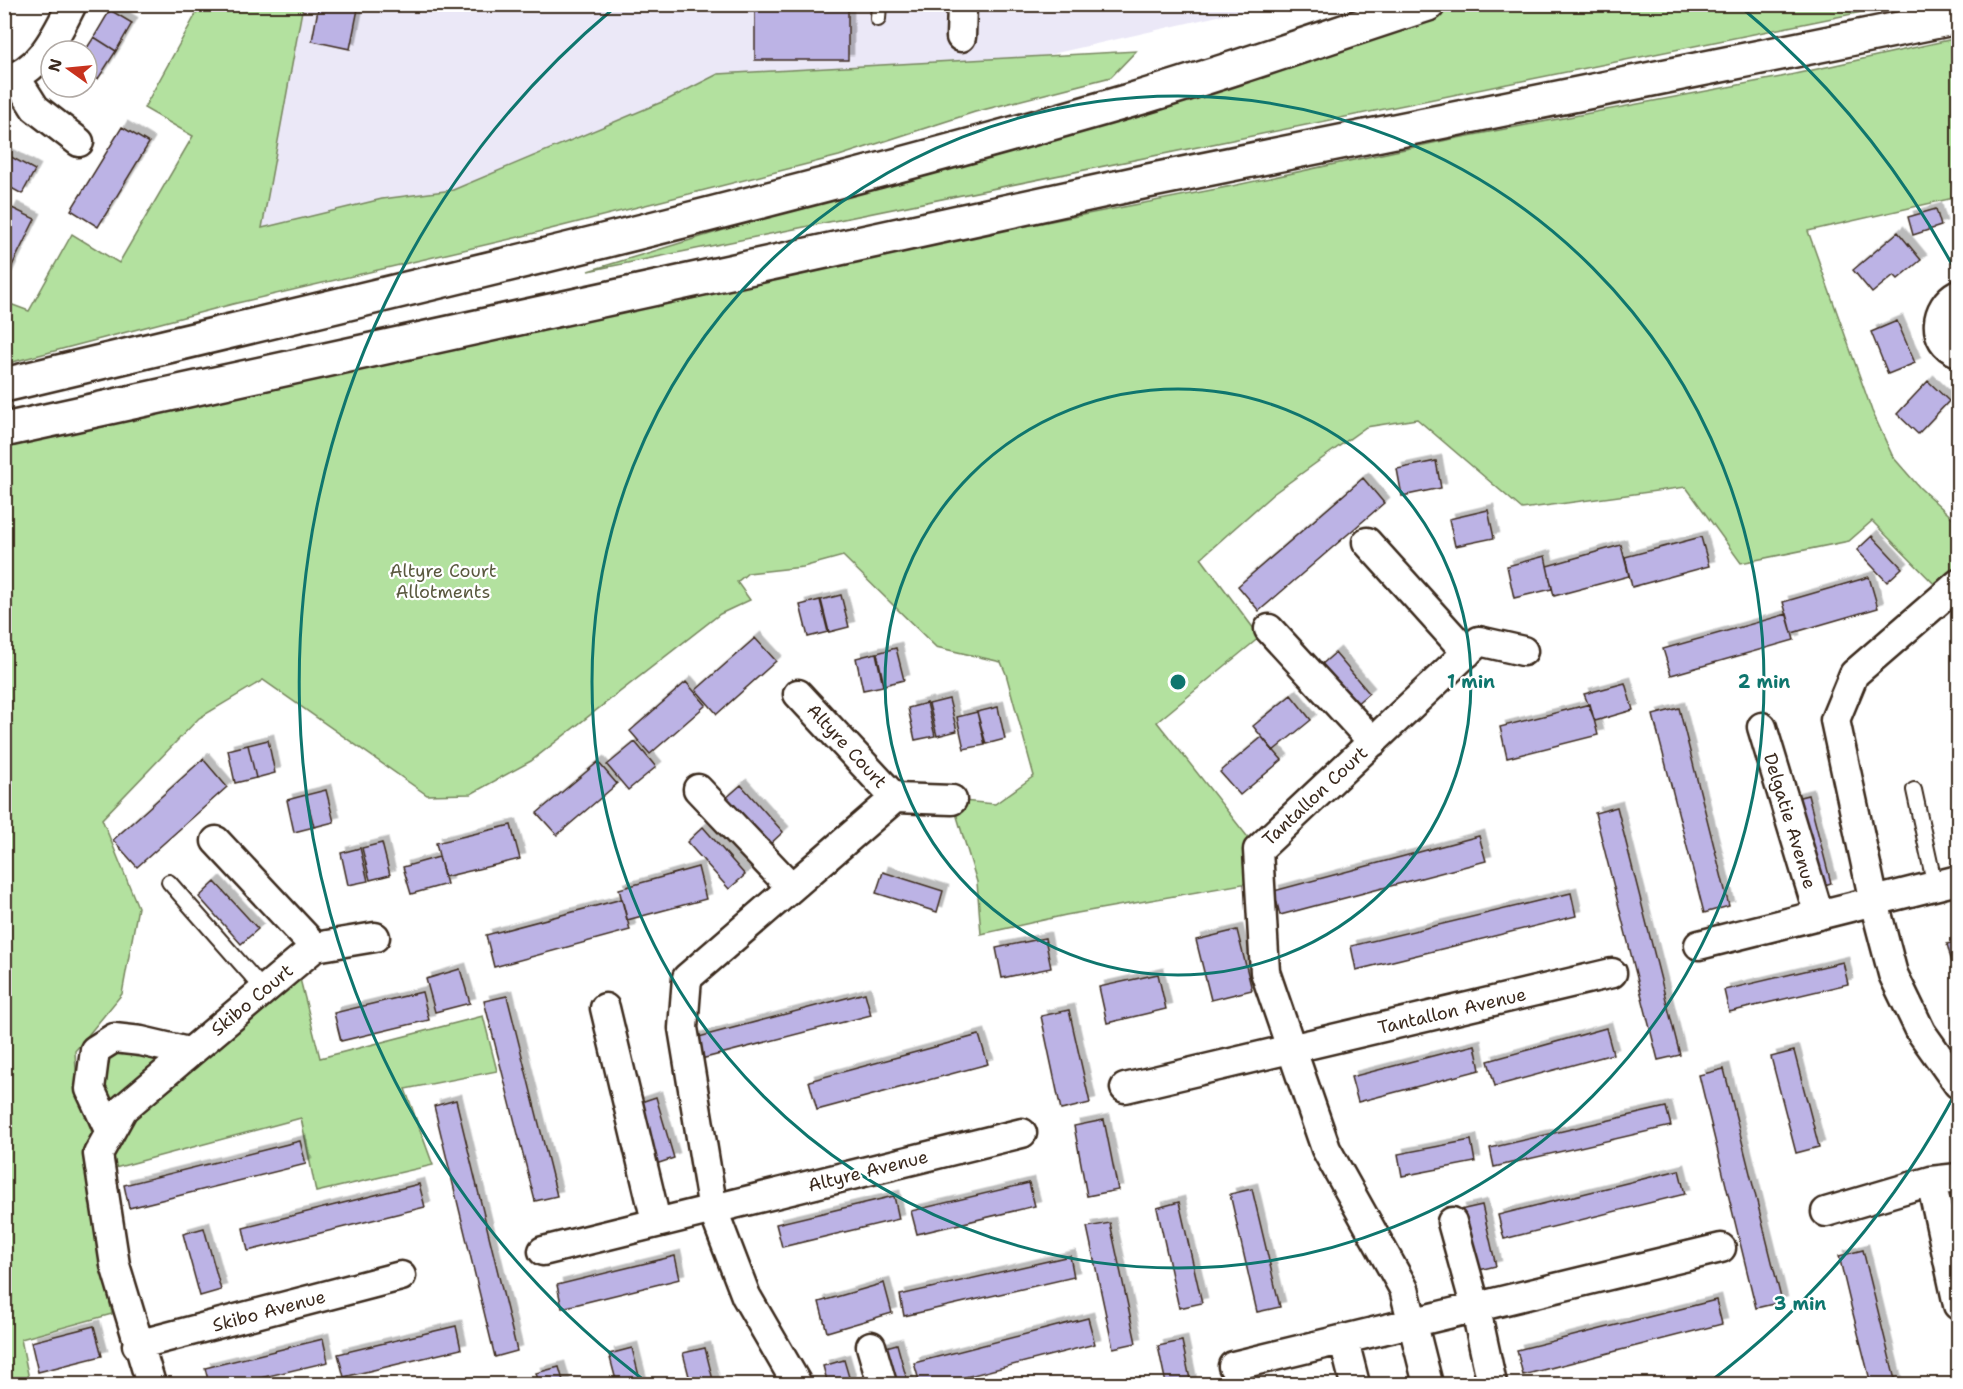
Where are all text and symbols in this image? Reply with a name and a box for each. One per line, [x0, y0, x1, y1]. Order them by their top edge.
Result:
north arrow [39, 39, 99, 99]
text: N [43, 56, 67, 74]
park label: Altyre Court Allotments [389, 559, 497, 604]
text: 1 min [1447, 670, 1495, 694]
text: 2 min [1738, 670, 1790, 694]
centre of rings [1168, 672, 1188, 692]
street label: Altyre Court [802, 699, 892, 793]
street label: Tantallon Court [1257, 741, 1373, 851]
street label: Delgatie Avenue [1758, 750, 1822, 892]
street label: Skibo Court [206, 959, 298, 1041]
street label: Tantallon Avenue [1375, 982, 1529, 1040]
street label: Altyre Avenue [805, 1144, 931, 1198]
street label: Skibo Avenue [210, 1284, 328, 1338]
text: 3 min [1774, 1292, 1826, 1316]

